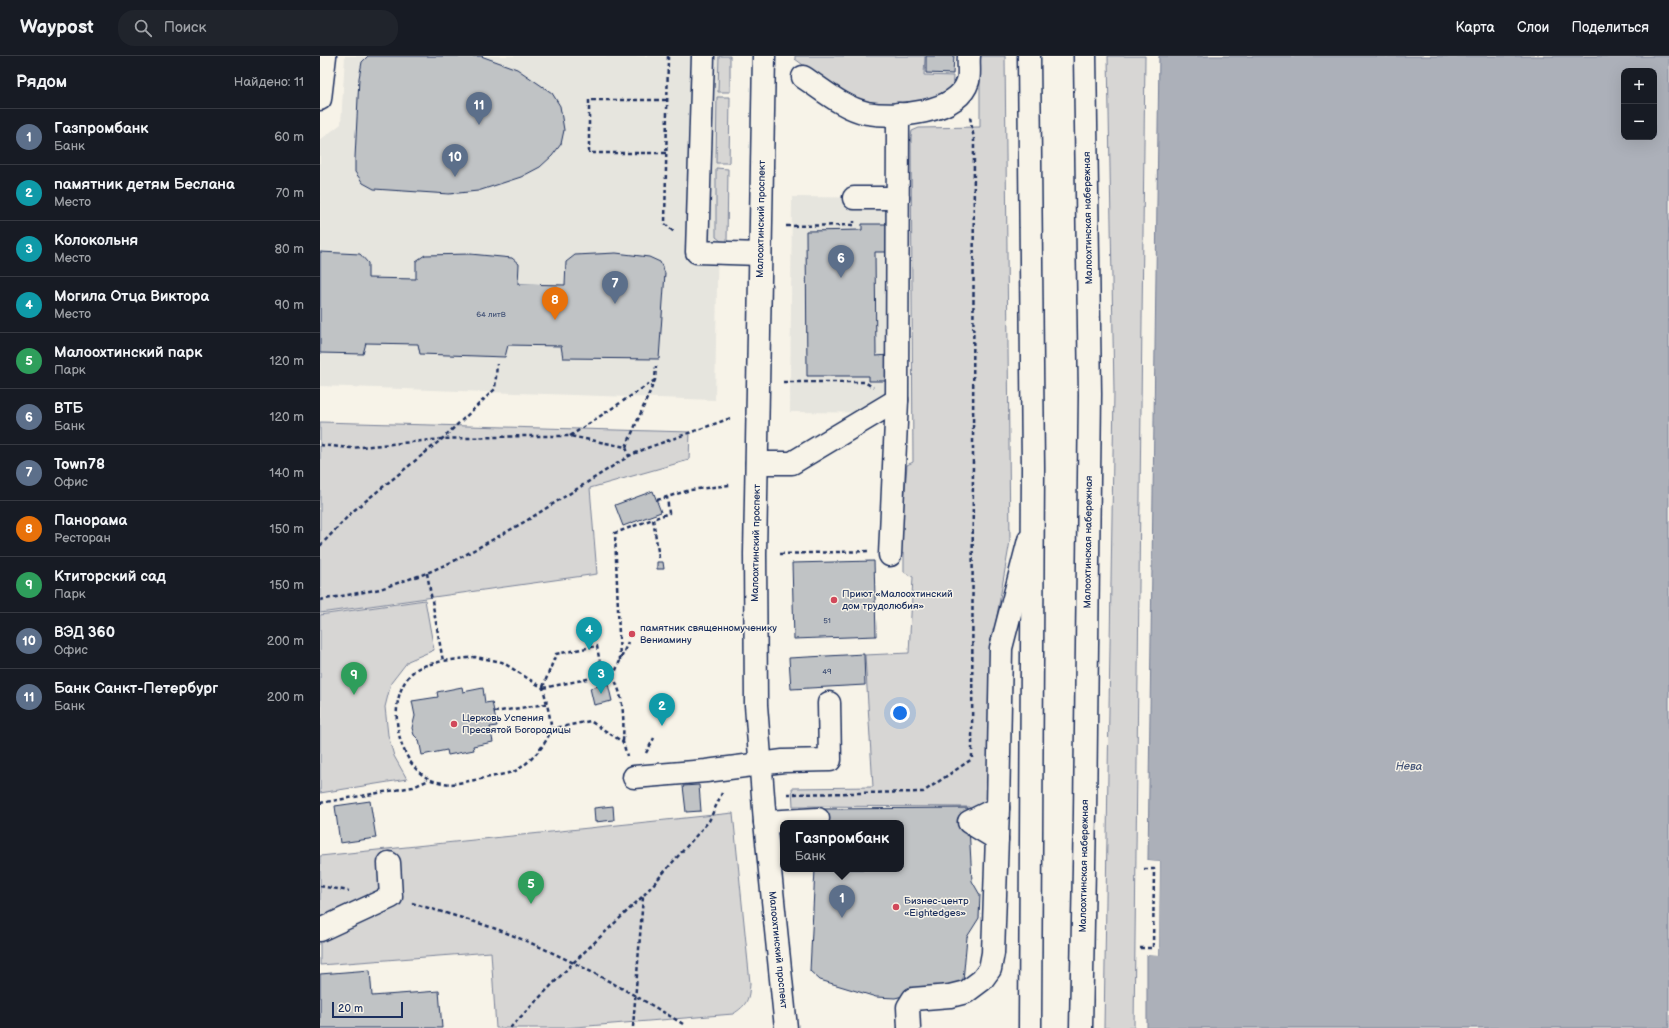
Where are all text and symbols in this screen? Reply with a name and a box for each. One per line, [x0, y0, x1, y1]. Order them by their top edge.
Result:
search box [118, 10, 398, 46]
text: Waypost [20, 16, 94, 39]
icon: search [132, 17, 154, 39]
text: Поиск [164, 18, 206, 37]
text: Карта [1455, 19, 1495, 36]
text: Слои [1517, 19, 1549, 36]
text: Поделиться [1571, 19, 1649, 36]
map controls [1621, 68, 1657, 140]
button: + [1621, 68, 1657, 104]
text: Рядом [16, 72, 67, 92]
text: Найдено: 11 [234, 74, 304, 90]
pin: 11 [466, 92, 492, 125]
button: − [1621, 104, 1657, 140]
text: Газпромбанк [54, 119, 149, 138]
text: 1 [26, 129, 32, 145]
text: 60 m [274, 129, 304, 145]
text: Банк [54, 138, 85, 154]
pin: 10 [442, 144, 468, 177]
street label: Малоохтинская набережная [1081, 151, 1095, 285]
street label: Малоохтинский проспект [754, 160, 768, 278]
text: памятник детям Беслана [54, 175, 235, 194]
text: 2 [25, 185, 33, 201]
text: 70 m [276, 185, 304, 201]
text: Место [54, 194, 91, 210]
text: Колокольня [54, 231, 138, 250]
text: 3 [25, 241, 33, 257]
text: 80 m [275, 241, 304, 257]
pin: 6 [828, 245, 854, 278]
text: Место [54, 250, 91, 266]
pin: 7 [602, 271, 628, 304]
text: Могила Отца Виктора [54, 287, 209, 306]
pin: 8 [542, 287, 568, 320]
text: 4 [25, 297, 33, 313]
text: 90 m [275, 297, 304, 313]
text: Место [54, 306, 91, 322]
house number: 64 литВ [476, 310, 506, 319]
text: Малоохтинский парк [54, 343, 202, 362]
text: 5 [25, 353, 33, 369]
text: 120 m [269, 353, 304, 369]
text: Парк [54, 362, 86, 378]
text: ВТБ [54, 399, 83, 418]
text: 6 [25, 409, 33, 425]
text: 120 m [269, 409, 304, 425]
text: Банк [54, 418, 85, 434]
text: Town78 [54, 455, 105, 474]
text: 7 [25, 465, 33, 481]
text: 140 m [269, 465, 304, 481]
text: Офис [54, 474, 88, 490]
street label: Малоохтинская набережная [1081, 475, 1095, 609]
street label: Малоохтинский проспект [749, 484, 763, 602]
text: Панорама [54, 511, 127, 530]
text: 8 [25, 521, 33, 537]
text: 150 m [270, 521, 304, 537]
text: Ресторан [54, 530, 111, 546]
text: Ктиторский сад [54, 567, 166, 586]
text: 9 [25, 577, 33, 593]
text: 150 m [270, 577, 304, 593]
text: Парк [54, 586, 86, 602]
place label: Приют «Малоохтинский дом трудолюбия» [842, 588, 953, 612]
marker: Приют «Малоохтинский дом трудолюбия» [829, 595, 839, 605]
house number: 51 [823, 616, 831, 625]
pin: 4 [576, 617, 602, 650]
place label: памятник священномученику Вениамину [640, 622, 777, 646]
text: ВЭД 360 [54, 623, 115, 642]
marker: памятник священномученику Вениамину [627, 629, 637, 639]
text: 10 [22, 633, 36, 649]
text: 200 m [267, 633, 304, 649]
text: Офис [54, 642, 88, 658]
pin: 3 [588, 661, 614, 694]
pin: 9 [341, 662, 367, 695]
house number: 49 [822, 667, 832, 676]
text: Банк Санкт-Петербург [54, 679, 218, 698]
text: 11 [24, 689, 34, 705]
text: 200 m [267, 689, 304, 705]
pin: 2 [649, 693, 675, 726]
text: Банк [54, 698, 85, 714]
your location [890, 703, 910, 723]
place label: Церковь Успения Пресвятой Богородицы [462, 712, 571, 736]
marker: Церковь Успения Пресвятой Богородицы [449, 719, 459, 729]
water label: Нева [1396, 760, 1423, 773]
street label: Малоохтинская набережная [1077, 799, 1091, 933]
popup [780, 820, 904, 872]
text: Газпромбанк [795, 829, 889, 848]
text: Банк [795, 848, 826, 864]
pin: 5 [518, 871, 544, 904]
pin: 1 [829, 885, 855, 918]
street label: Малоохтинский проспект [766, 891, 790, 1010]
place label: Бизнес-центр «Eightedges» [904, 895, 969, 919]
marker: Бизнес-центр «Eightedges» [891, 902, 901, 912]
scale bar [332, 1000, 403, 1019]
text: 20 m [338, 1002, 363, 1015]

